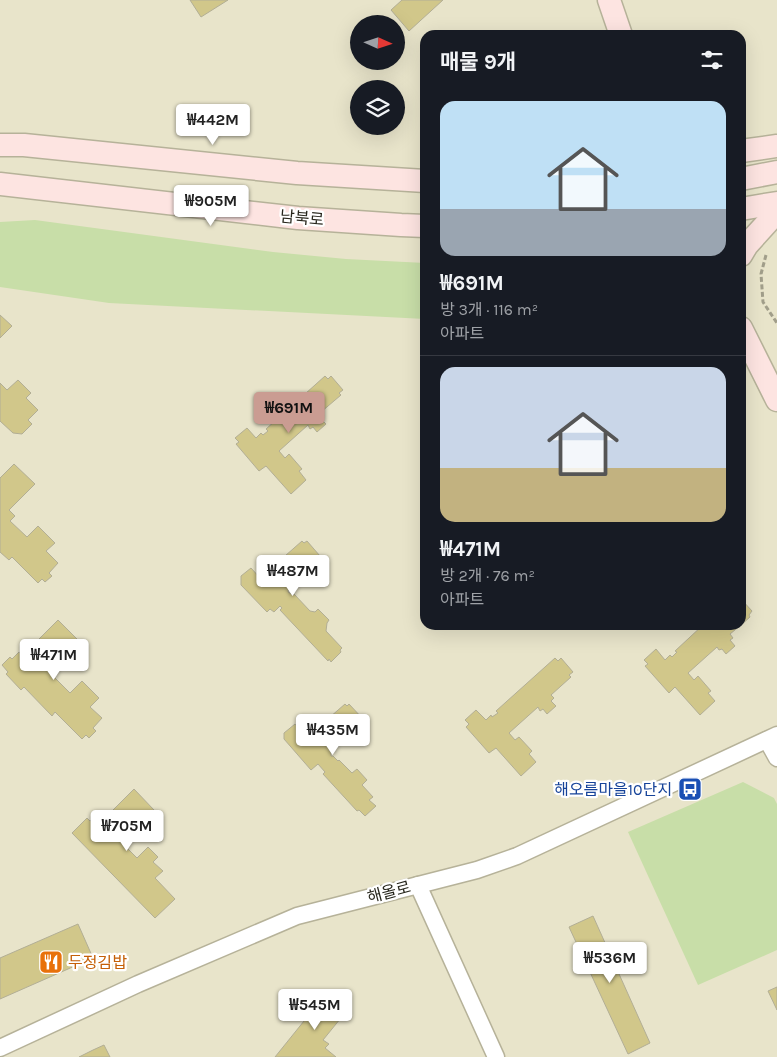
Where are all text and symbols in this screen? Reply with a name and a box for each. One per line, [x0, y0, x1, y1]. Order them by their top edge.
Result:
north arrow [350, 15, 405, 70]
map controls [350, 15, 405, 135]
icon: filters [698, 46, 726, 74]
text: 매물 9개 [440, 50, 516, 74]
button: layers [350, 80, 405, 135]
pin: ₩442M [178, 104, 248, 146]
text: ₩442M [187, 110, 239, 129]
icon: home [538, 134, 628, 224]
pin: ₩905M [176, 184, 246, 227]
text: ₩905M [185, 191, 237, 210]
street label: 남북로 [279, 207, 325, 229]
text: ₩691M [440, 271, 504, 295]
text: 방 3개 · 116 m² [440, 300, 538, 319]
text: 아파트 [440, 324, 484, 343]
pin: ₩691M [254, 392, 324, 434]
text: ₩691M [265, 398, 313, 417]
icon: home [538, 399, 628, 489]
text: ₩471M [440, 537, 501, 561]
pin: ₩487M [258, 554, 328, 597]
text: ₩487M [267, 561, 319, 580]
text: 방 2개 · 76 m² [440, 566, 535, 585]
text: 아파트 [440, 590, 484, 609]
pin: ₩471M [19, 638, 89, 681]
text: ₩471M [31, 645, 77, 664]
pin: ₩435M [298, 714, 368, 756]
text: ₩435M [307, 720, 359, 739]
bus stop icon: 해오름마을10단지 [677, 776, 703, 802]
place label: 해오름마을10단지 [554, 780, 672, 799]
pin: ₩705M [92, 810, 162, 852]
text: ₩705M [102, 816, 152, 835]
street label: 해올로 [365, 877, 413, 907]
pin: ₩536M [575, 942, 645, 984]
text: ₩536M [584, 948, 636, 967]
restaurant icon: 두정김밥 [38, 949, 64, 975]
place label: 두정김밥 [68, 953, 127, 972]
pin: ₩545M [280, 988, 350, 1031]
text: ₩545M [289, 995, 341, 1014]

